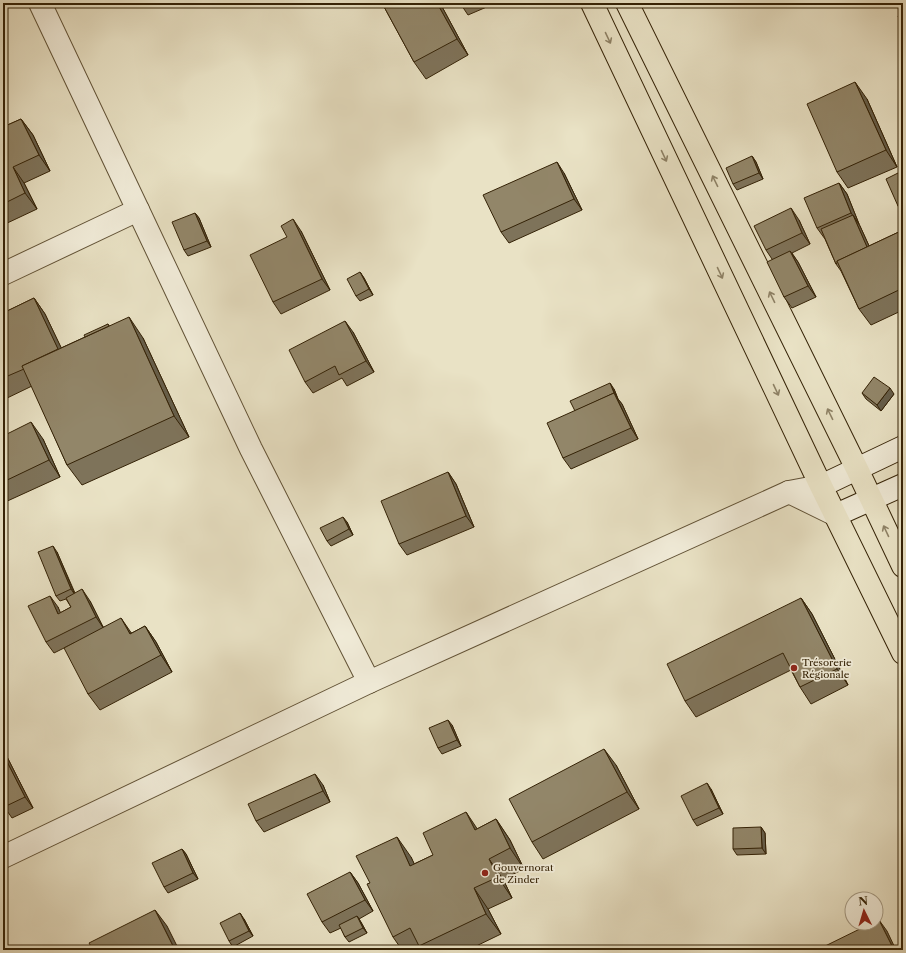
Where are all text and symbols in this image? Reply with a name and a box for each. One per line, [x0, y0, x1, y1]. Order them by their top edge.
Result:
one-way arrow [605, 32, 612, 44]
one-way arrow [661, 149, 668, 161]
one-way arrow [711, 175, 718, 187]
one-way arrow [717, 267, 724, 279]
one-way arrow [768, 292, 775, 304]
one-way arrow [773, 384, 780, 396]
one-way arrow [826, 408, 833, 420]
one-way arrow [882, 525, 889, 537]
place label: Trésorerie Régionale [802, 656, 852, 681]
marker: Trésorerie Régionale [789, 663, 799, 673]
place label: Gouvernorat de Zinder [493, 861, 554, 886]
marker: Gouvernorat de Zinder [480, 868, 490, 878]
north arrow [844, 891, 884, 931]
text: N [858, 894, 869, 908]

